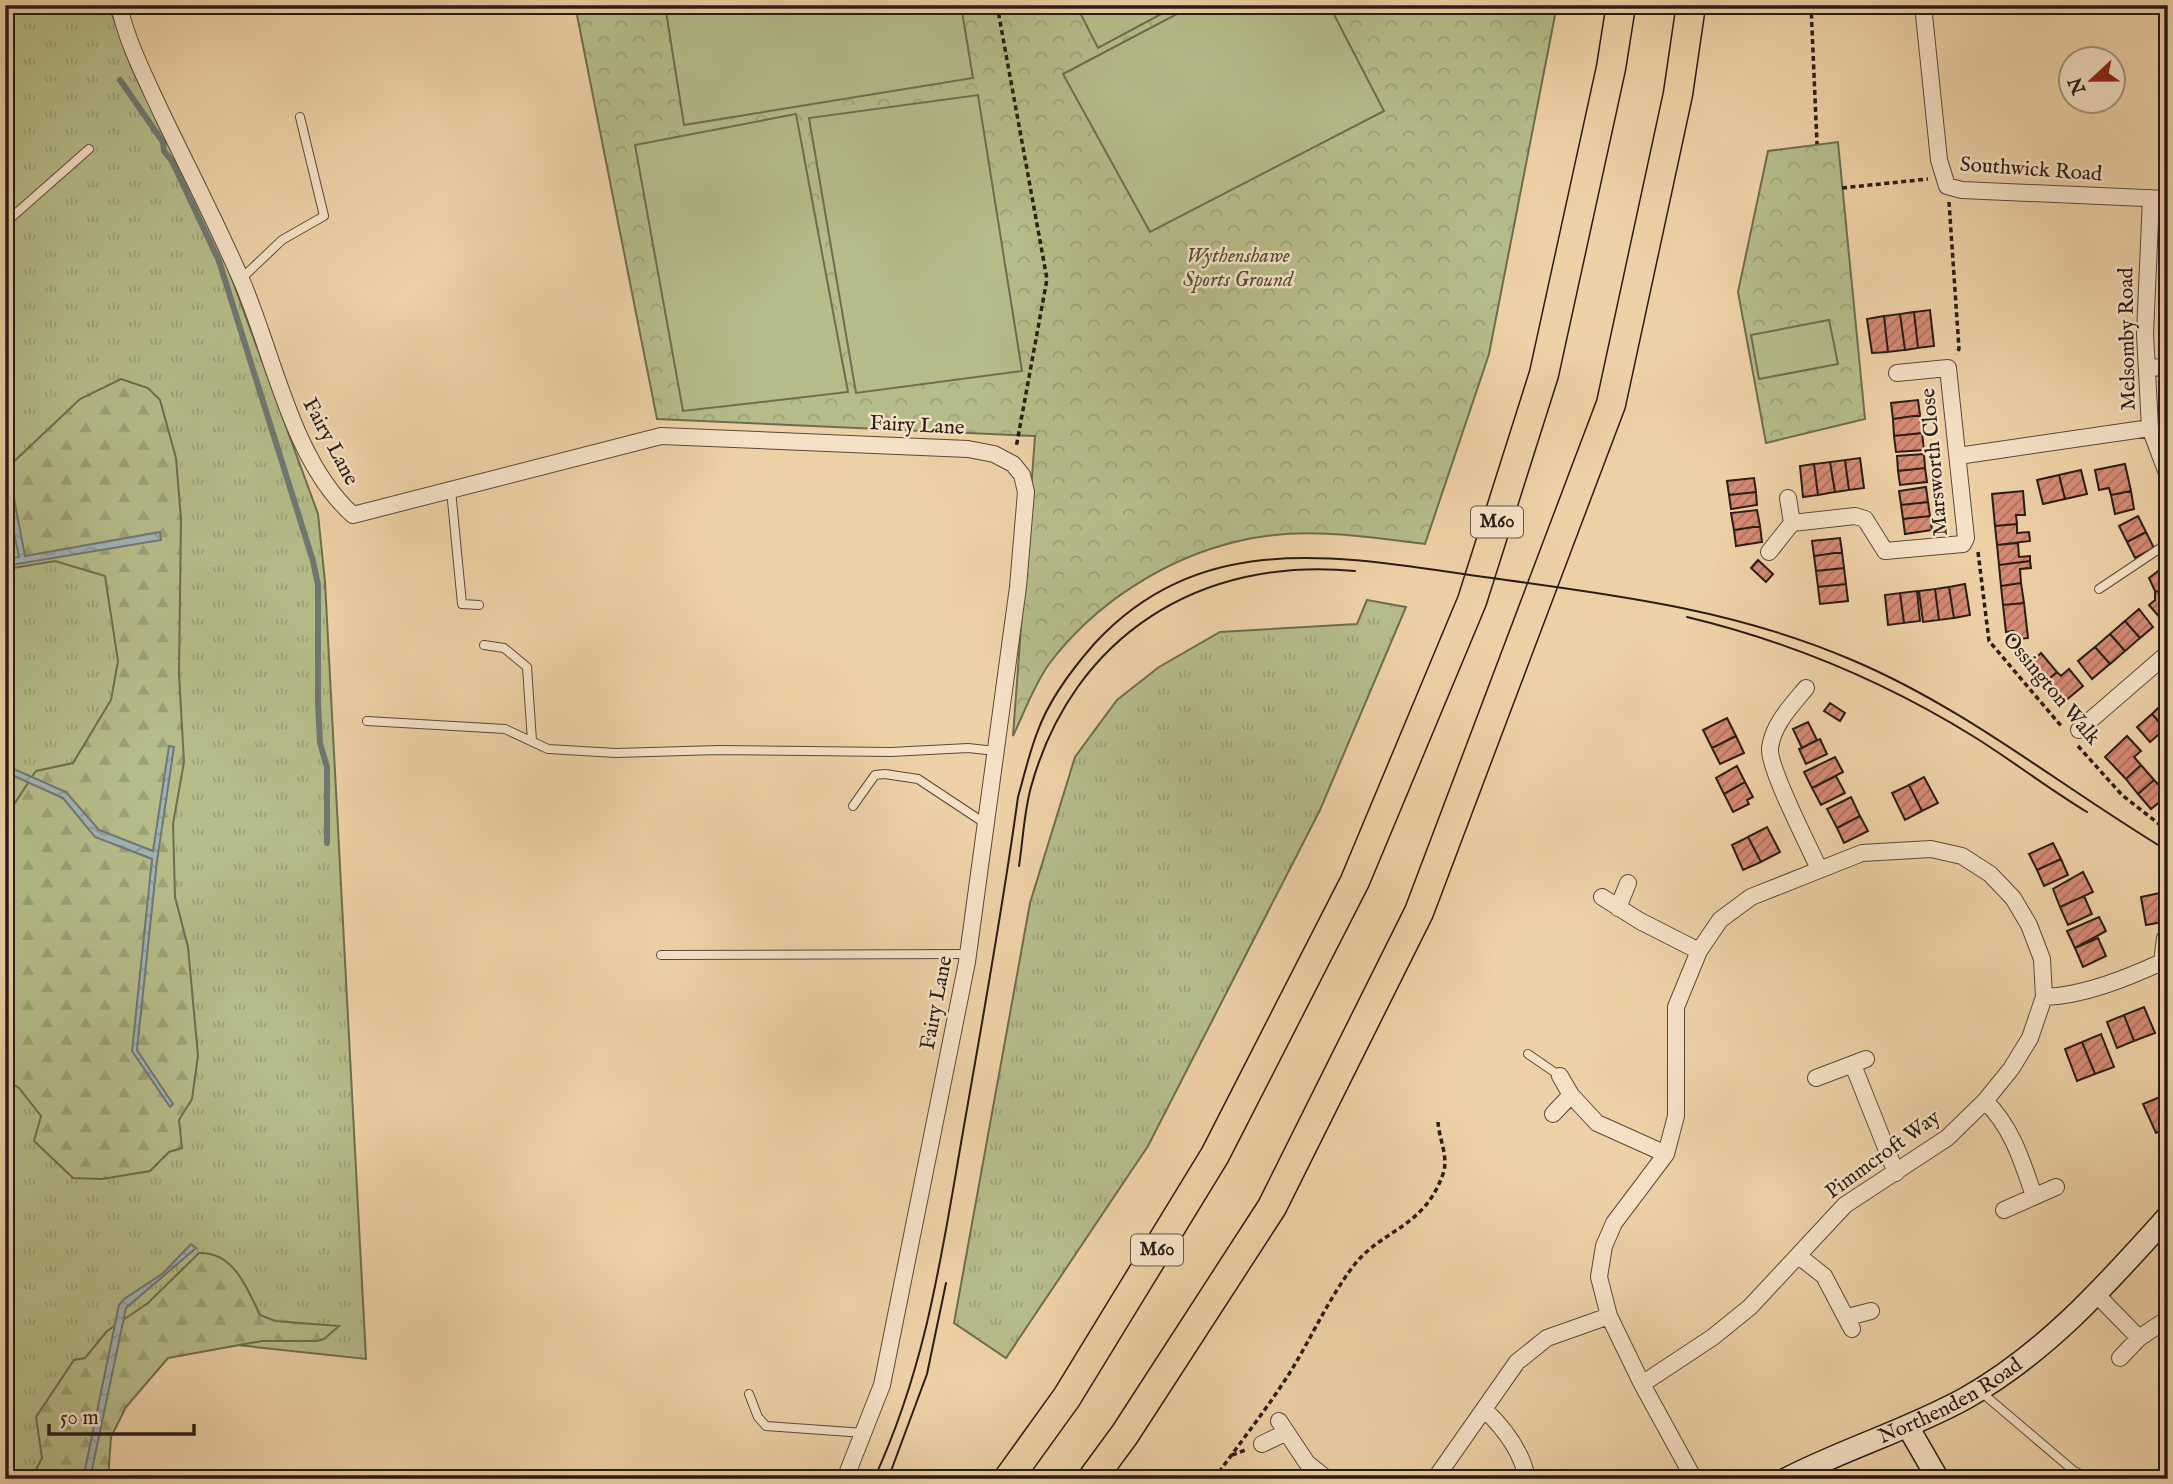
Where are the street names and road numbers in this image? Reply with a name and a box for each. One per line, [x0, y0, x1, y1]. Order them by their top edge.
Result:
street label: Southwick Road [1959, 152, 2104, 188]
street label: Melsomby Road [2113, 266, 2143, 411]
street label: Marsworth Close [1915, 387, 1955, 537]
street label: Fairy Lane [296, 394, 364, 491]
street label: Fairy Lane [869, 410, 966, 442]
road number: M60 [1471, 506, 1523, 538]
street label: Ossington Walk [1996, 627, 2107, 752]
street label: Fairy Lane [915, 953, 959, 1052]
street label: Pimmcroft Way [1820, 1104, 1946, 1206]
road number: M60 [1131, 1234, 1183, 1266]
street label: Northenden Road [1874, 1351, 2028, 1450]

